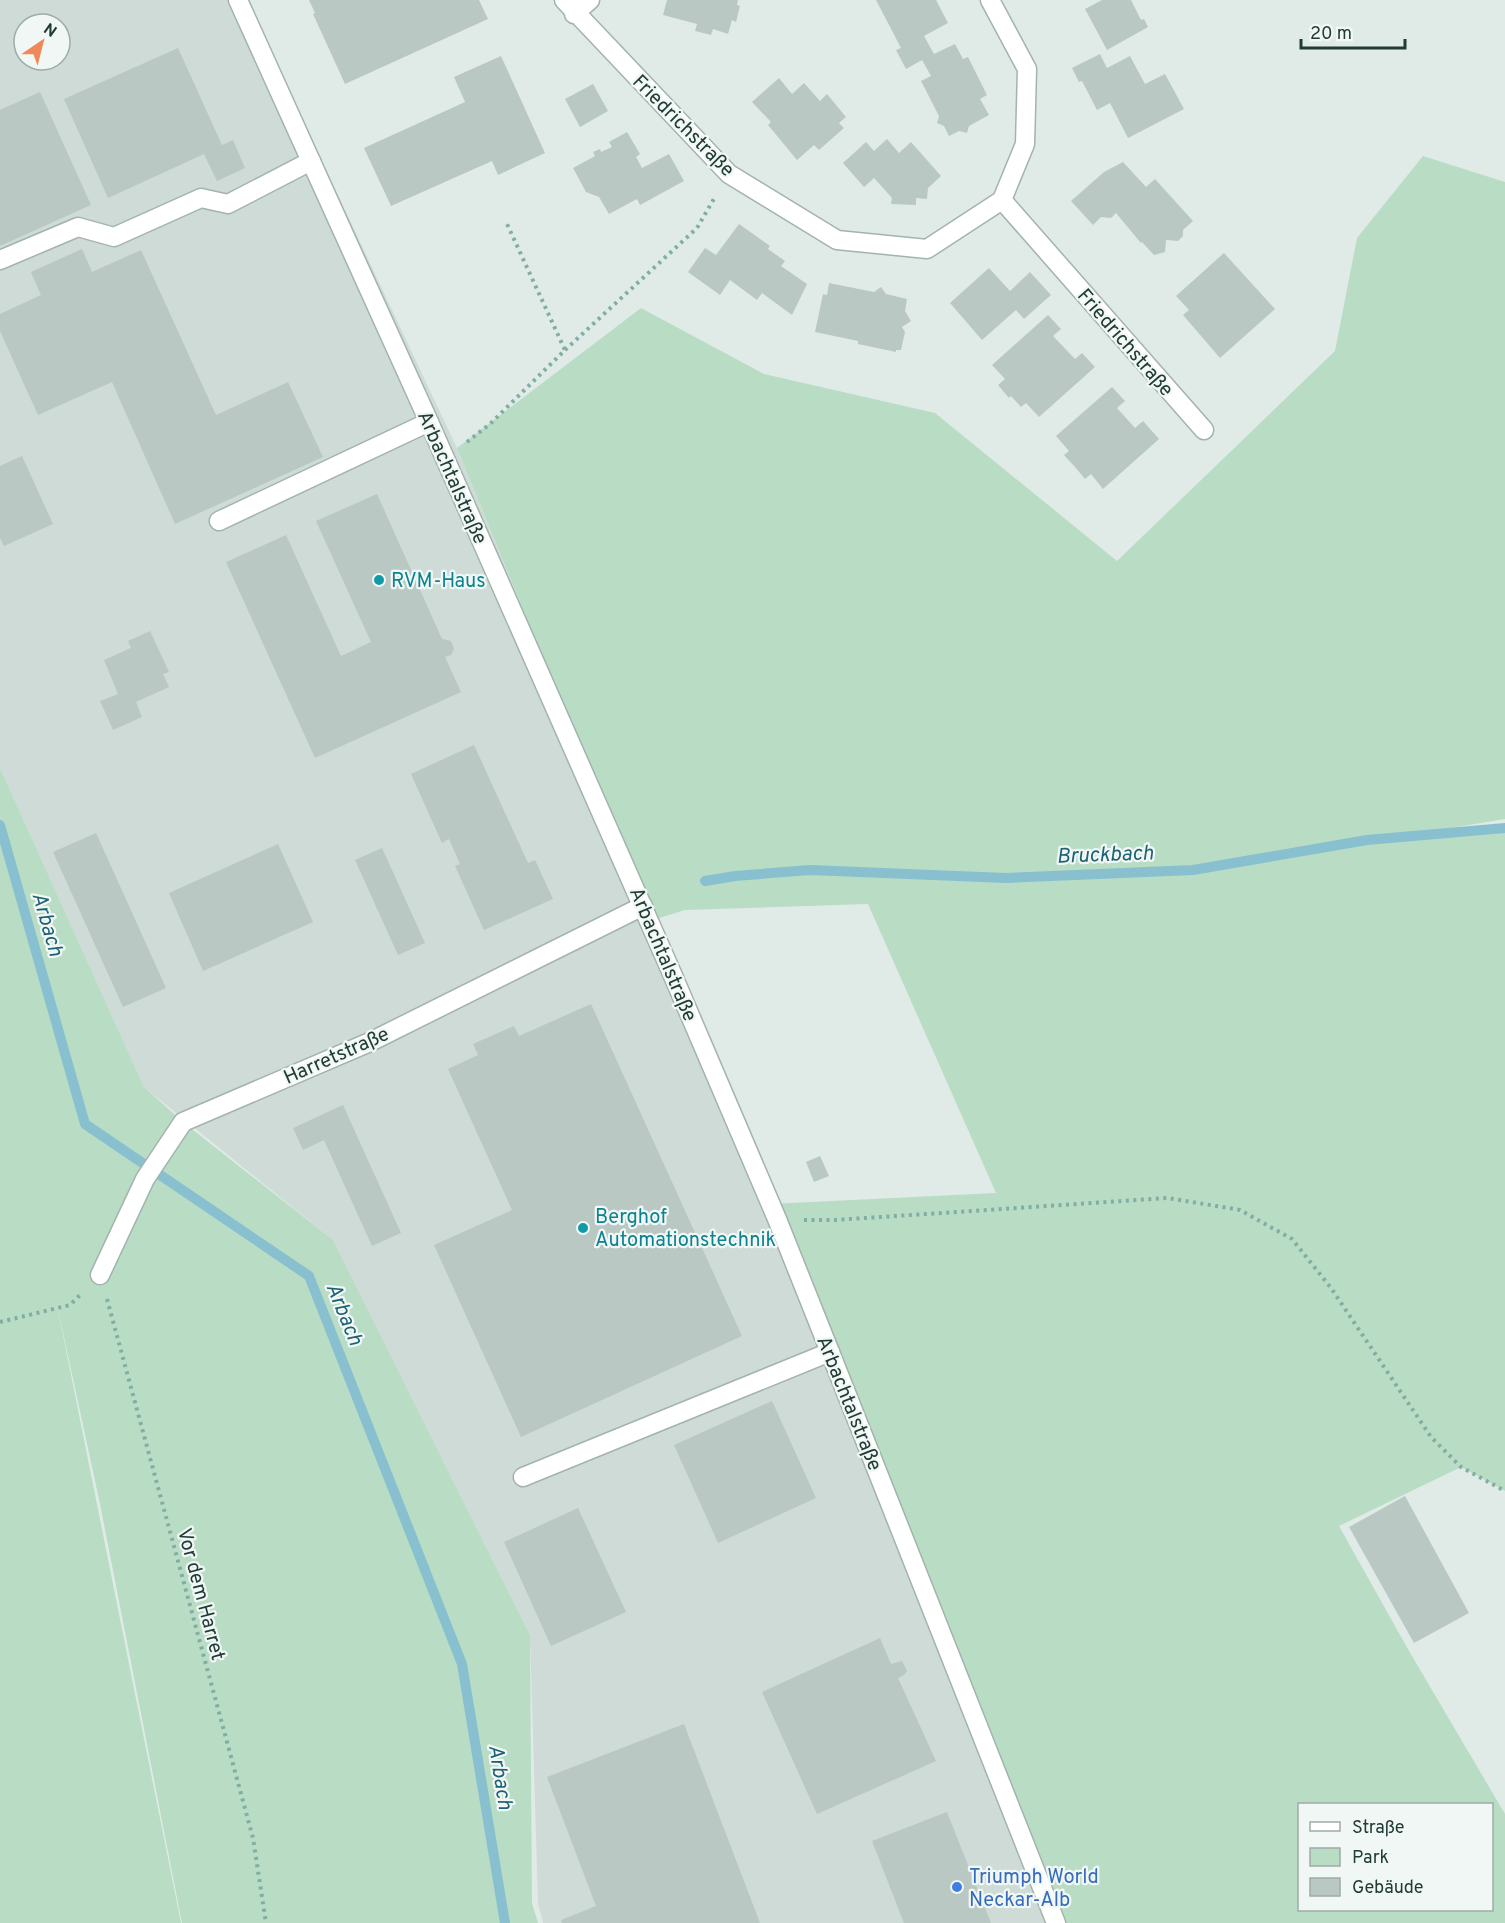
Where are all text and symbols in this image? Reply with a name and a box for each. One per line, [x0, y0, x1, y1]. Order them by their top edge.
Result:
north arrow [12, 12, 72, 72]
scale bar [1301, 12, 1404, 50]
text: N [39, 20, 60, 43]
text: 20 m [1310, 23, 1352, 46]
street label: Friedrichstraße [626, 70, 739, 183]
street label: Friedrichstraße [1071, 284, 1178, 403]
street label: Arbachtalstraße [410, 407, 492, 549]
place label: RVM-Haus [391, 569, 486, 595]
marker: RVM-Haus [372, 573, 386, 587]
water label: Bruckbach [1056, 840, 1155, 871]
street label: Arbachtalstraße [622, 884, 702, 1026]
water label: Arbach [25, 889, 69, 960]
street label: Harretstraße [280, 1022, 394, 1092]
place label: Berghof Automationstechnik [595, 1205, 776, 1254]
marker: Berghof Automationstechnik [576, 1221, 590, 1235]
water label: Arbach [319, 1279, 369, 1350]
street label: Arbachtalstraße [809, 1332, 887, 1475]
street label: Vor dem Harret [170, 1526, 230, 1663]
water label: Arbach [481, 1743, 518, 1812]
legend [1298, 1803, 1493, 1911]
text: Straße [1352, 1817, 1404, 1840]
text: Park [1352, 1847, 1389, 1870]
place label: Triumph World Neckar-Alb [969, 1865, 1099, 1914]
text: Gebäude [1352, 1877, 1424, 1900]
marker: Triumph World Neckar-Alb [950, 1880, 964, 1894]

